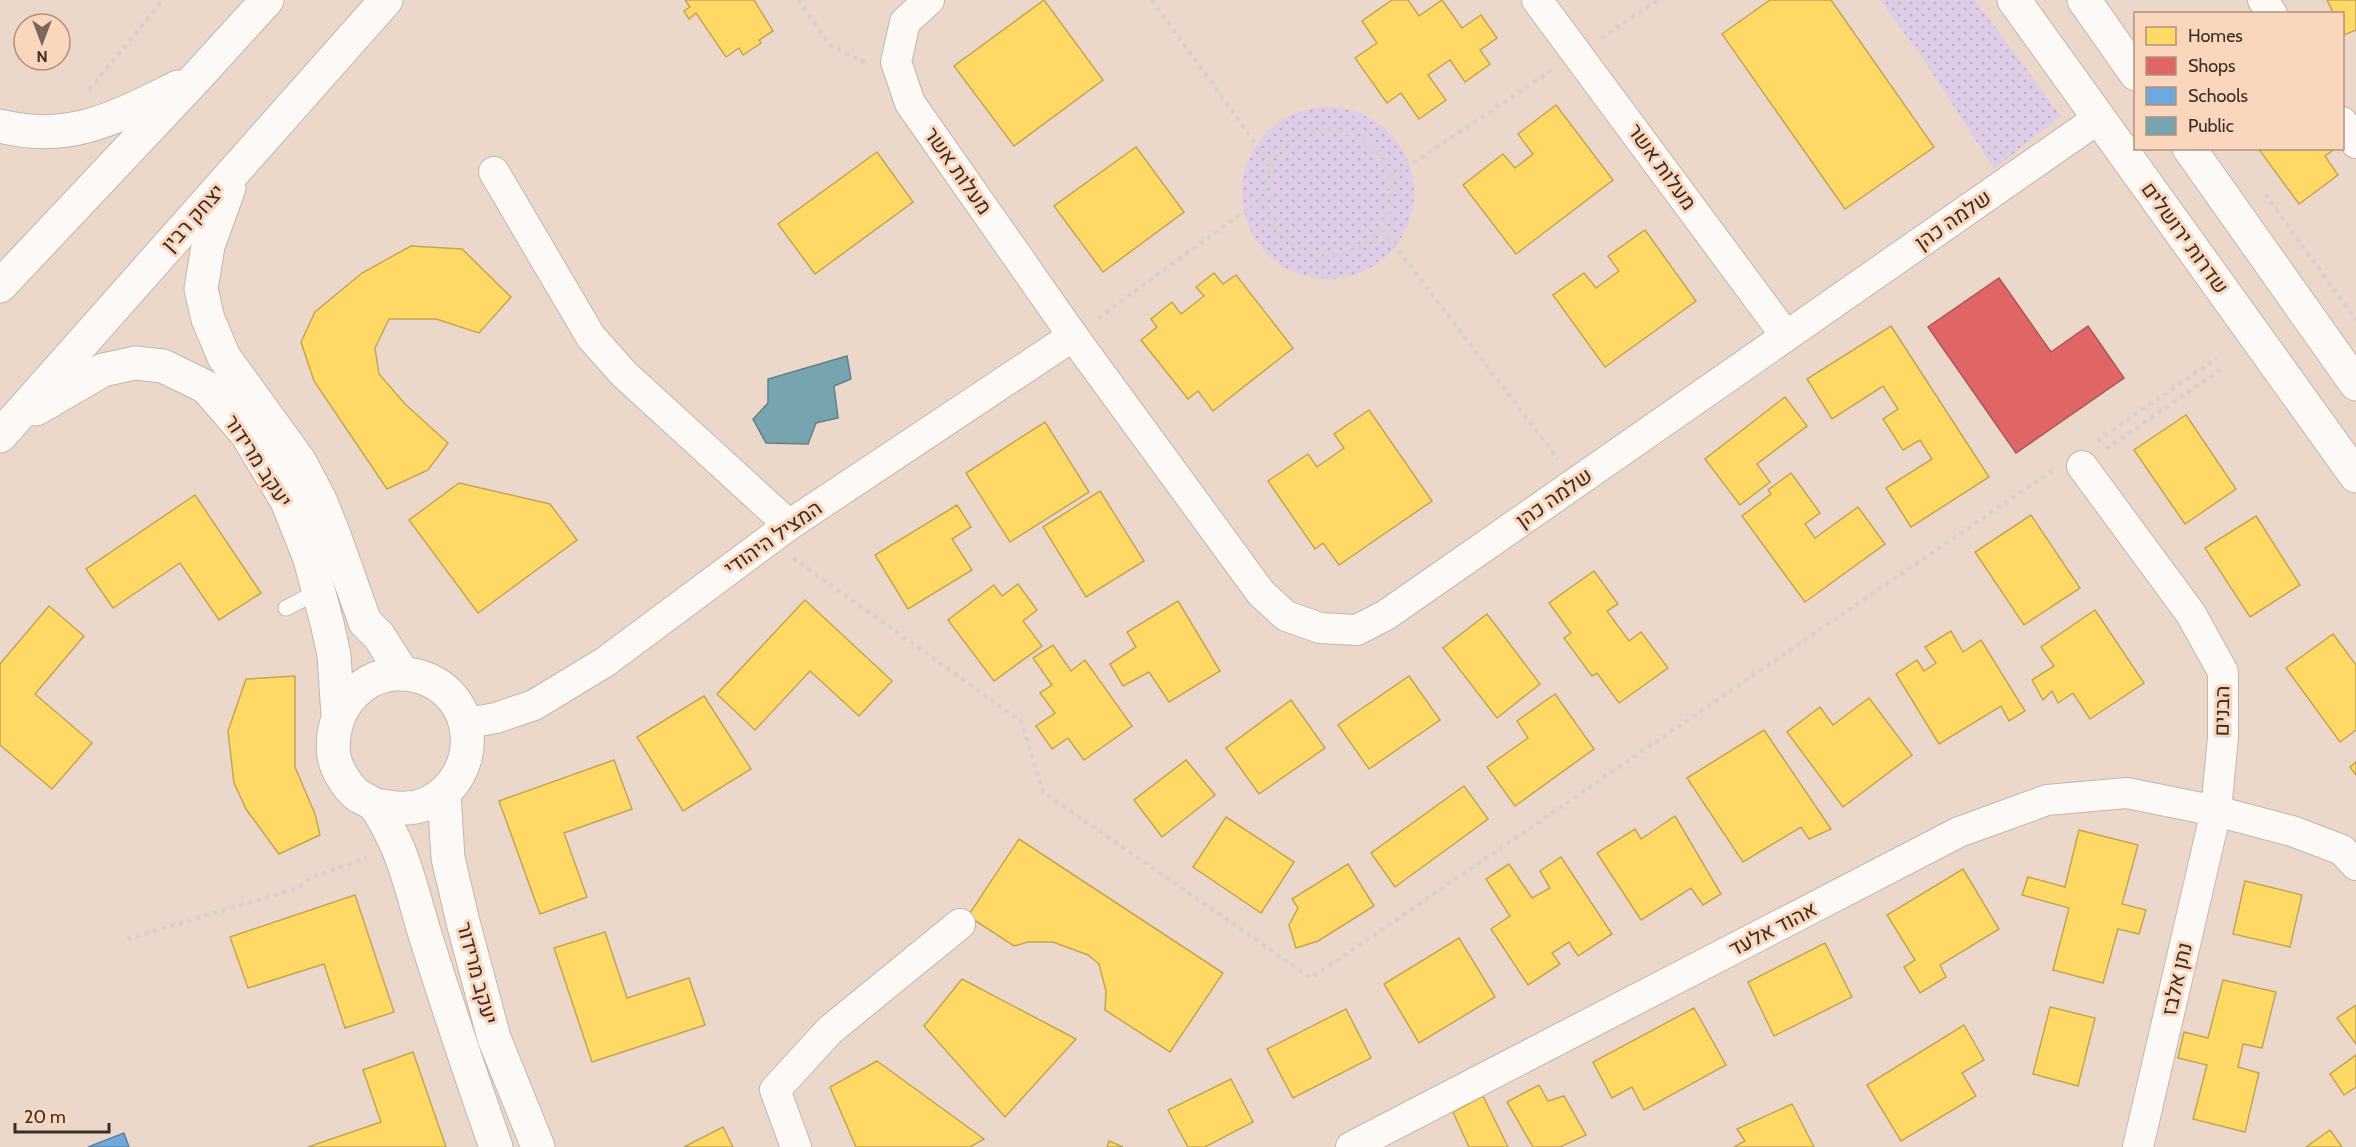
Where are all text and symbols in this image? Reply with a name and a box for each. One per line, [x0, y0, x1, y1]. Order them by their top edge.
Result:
north arrow [12, 12, 72, 72]
legend [2134, 12, 2344, 150]
text: Homes [2188, 25, 2243, 47]
text: N [36, 47, 48, 66]
text: Shops [2188, 55, 2236, 77]
text: Schools [2188, 85, 2248, 107]
text: Public [2188, 115, 2234, 137]
street label: מעלות אשר [1623, 119, 1702, 215]
street label: מעלות אשר [919, 122, 998, 219]
street label: שדרות ירושלים [2137, 177, 2234, 298]
street label: יצחק רבין [156, 179, 229, 257]
street label: שלמה כהן [1910, 184, 1996, 255]
street label: יעקב מרידור [219, 410, 297, 511]
street label: שלמה כהן [1511, 462, 1597, 533]
street label: המציל היהודי [719, 495, 826, 580]
street label: הבנים [2209, 685, 2234, 737]
street label: אהוד אלעד [1725, 896, 1821, 961]
street label: יעקב מרידור [452, 919, 503, 1027]
street label: נתן אלבז [2156, 940, 2197, 1018]
scale bar [15, 1096, 110, 1134]
text: 20 m [24, 1106, 66, 1128]

